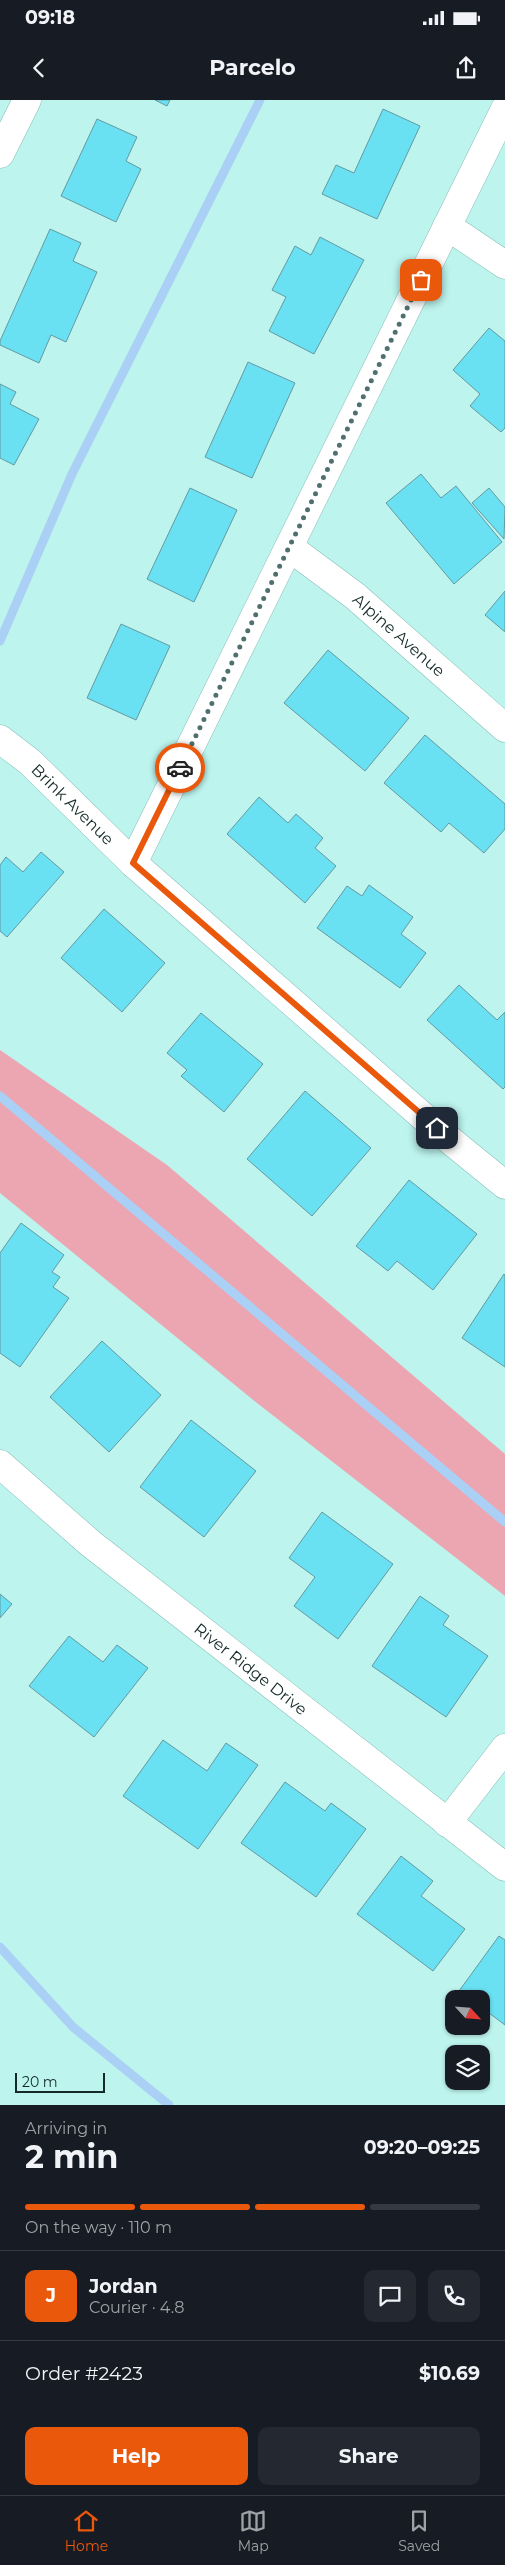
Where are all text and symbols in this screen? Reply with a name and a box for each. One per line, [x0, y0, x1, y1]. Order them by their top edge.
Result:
text: 09:18 [25, 6, 75, 29]
icon: back [25, 54, 53, 82]
text: Parcelo [209, 54, 296, 81]
icon: share [452, 54, 480, 82]
pin [400, 259, 442, 301]
icon: bag [407, 266, 435, 294]
street label: Alpine Avenue [349, 589, 449, 680]
courier [155, 743, 205, 793]
icon: car [166, 754, 194, 782]
street label: Brink Avenue [28, 760, 118, 849]
pin [416, 1107, 458, 1149]
icon: home [423, 1114, 451, 1142]
street label: River Ridge Drive [191, 1619, 311, 1719]
north arrow [445, 1990, 490, 2035]
map controls [445, 1990, 490, 2090]
button: layers [445, 2045, 490, 2090]
scale bar [15, 2070, 105, 2093]
text: 20 m [22, 2073, 58, 2091]
text: Arriving in [25, 2119, 107, 2138]
text: 09:20–09:25 [364, 2136, 480, 2159]
text: 2 min [25, 2137, 118, 2176]
text: On the way · 110 m [25, 2218, 172, 2237]
button: chat [364, 2270, 416, 2322]
button: phone [428, 2270, 480, 2322]
text: Jordan [89, 2275, 158, 2298]
text: J [46, 2284, 56, 2307]
text: Courier · 4.8 [89, 2298, 185, 2317]
text: Order #2423 [25, 2362, 143, 2385]
text: $10.69 [419, 2362, 480, 2385]
button: Help [25, 2427, 248, 2485]
button: Share [258, 2427, 480, 2485]
tab: Home [65, 2507, 108, 2555]
tab: Map [238, 2507, 269, 2555]
tab: Saved [398, 2507, 440, 2555]

